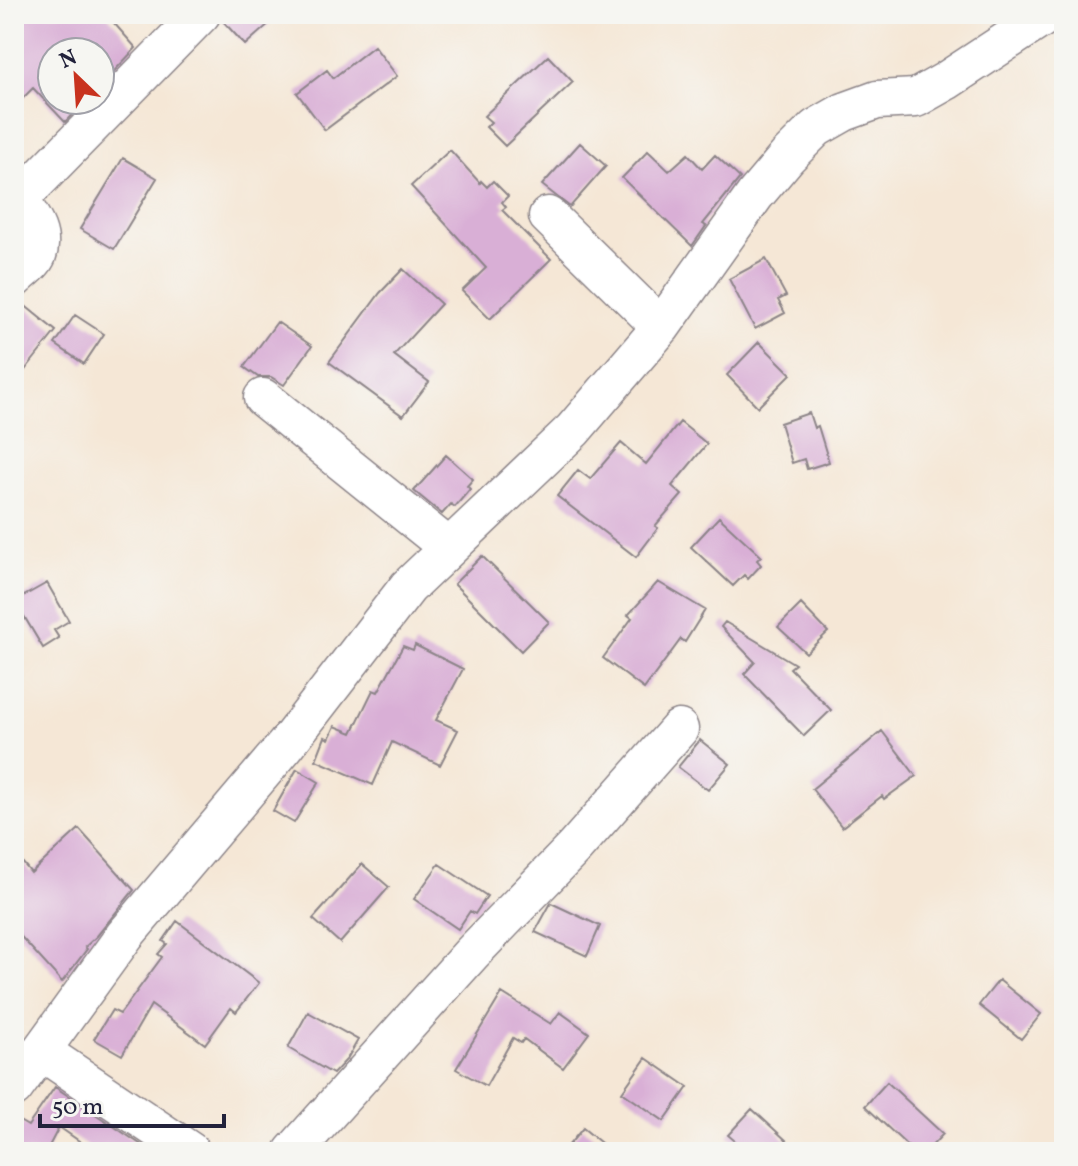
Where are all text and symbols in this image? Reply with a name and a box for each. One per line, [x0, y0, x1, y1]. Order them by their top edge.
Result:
north arrow [36, 36, 116, 116]
text: N [55, 43, 82, 78]
scale bar [40, 1078, 224, 1128]
text: 50 m [52, 1091, 104, 1125]

